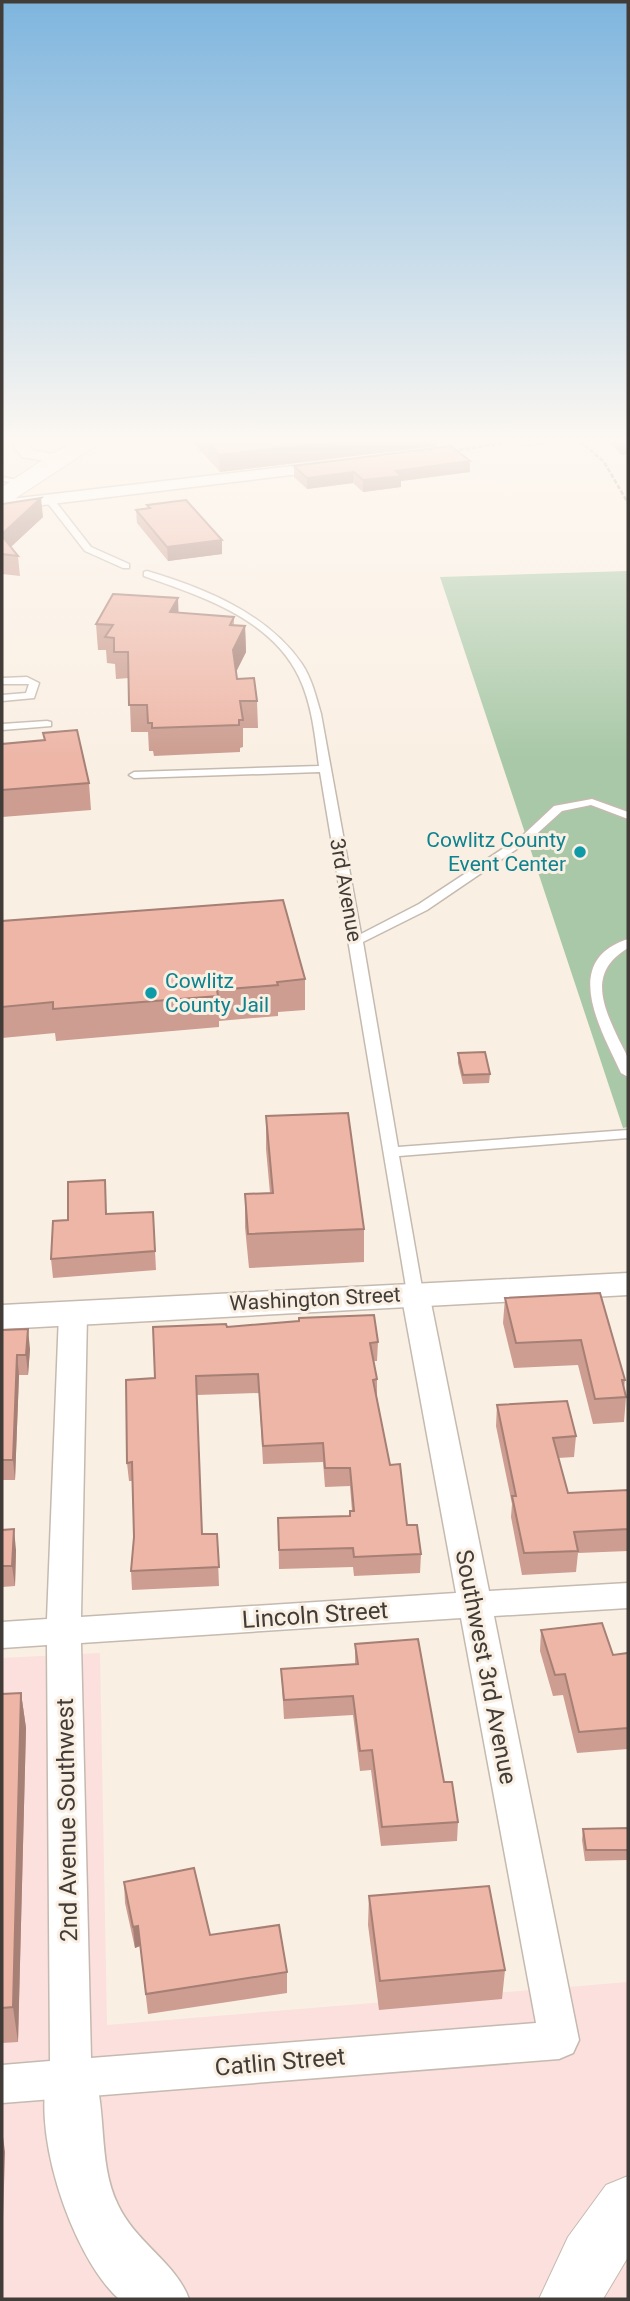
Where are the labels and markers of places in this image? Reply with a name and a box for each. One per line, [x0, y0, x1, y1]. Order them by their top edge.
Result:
place label: Cowlitz County Event Center [426, 828, 566, 876]
marker: Cowlitz County Event Center [572, 844, 588, 860]
place label: Cowlitz County Jail [165, 969, 269, 1017]
marker: Cowlitz County Jail [143, 985, 159, 1001]

